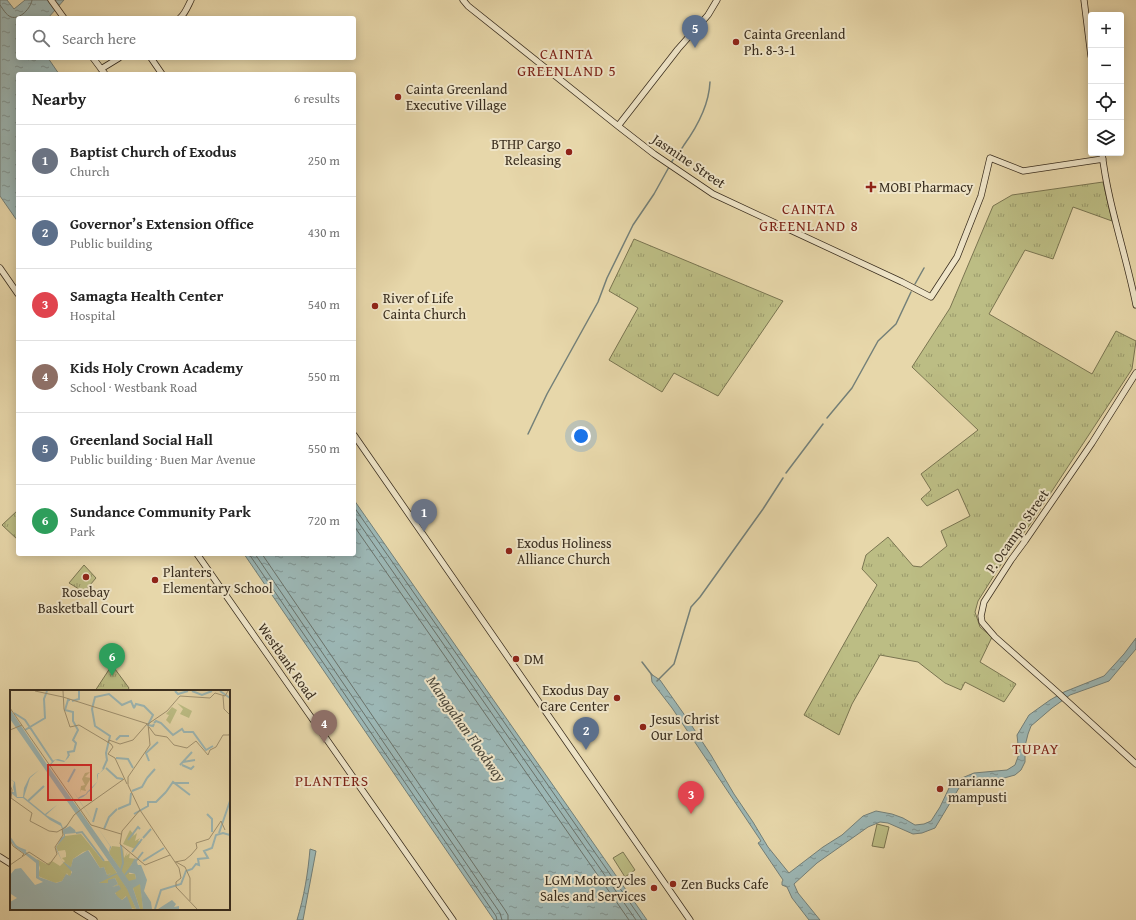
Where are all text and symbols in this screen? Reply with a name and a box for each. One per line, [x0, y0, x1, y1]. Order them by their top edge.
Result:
map controls [1088, 12, 1124, 156]
button: + [1088, 12, 1124, 48]
pin: 5 [682, 15, 708, 48]
search box [16, 16, 356, 60]
place label: Cainta Greenland Ph. 8-3-1 [744, 24, 846, 60]
icon: search [30, 27, 52, 49]
text: Search here [62, 28, 136, 49]
marker: Cainta Greenland Ph. 8-3-1 [731, 37, 741, 47]
district label: CAINTA GREENLAND 5 [517, 43, 617, 81]
button: − [1088, 48, 1124, 84]
place label: Cainta Greenland Executive Village [406, 79, 508, 115]
button: locate [1088, 84, 1124, 120]
text: Nearby [32, 86, 86, 111]
text: 6 results [294, 89, 340, 108]
marker: Cainta Greenland Executive Village [393, 92, 403, 102]
button: layers [1088, 120, 1124, 156]
street label: Jasmine Street [647, 128, 730, 193]
place label: BTHP Cargo Releasing [491, 134, 561, 170]
text: Baptist Church of Exodus [70, 141, 237, 162]
marker: BTHP Cargo Releasing [564, 147, 574, 157]
text: 1 [42, 151, 48, 170]
text: 250 m [308, 151, 340, 170]
text: Church [70, 162, 109, 181]
place label: MOBI Pharmacy [879, 177, 973, 197]
marker: MOBI Pharmacy [866, 182, 876, 192]
district label: CAINTA GREENLAND 8 [759, 198, 859, 236]
text: Governor’s Extension Office [70, 213, 254, 234]
text: 2 [42, 223, 48, 242]
text: 430 m [308, 223, 340, 242]
text: Public building [70, 234, 152, 253]
text: Samagta Health Center [70, 285, 223, 306]
place label: River of Life Cainta Church [383, 288, 466, 324]
text: 3 [42, 295, 48, 314]
text: 540 m [308, 295, 340, 314]
marker: River of Life Cainta Church [370, 301, 380, 311]
text: Hospital [70, 306, 115, 325]
text: Kids Holy Crown Academy [70, 357, 243, 378]
text: 4 [42, 367, 48, 386]
text: 550 m [308, 367, 340, 386]
text: School · Westbank Road [70, 378, 197, 397]
your location [571, 426, 591, 446]
text: Greenland Social Hall [70, 429, 213, 450]
text: 5 [42, 439, 48, 458]
text: 550 m [308, 439, 340, 458]
text: Public building · Buen Mar Avenue [70, 450, 256, 469]
street label: P. Ocampo Street [981, 485, 1053, 577]
pin: 1 [411, 499, 437, 532]
text: Sundance Community Park [70, 501, 251, 522]
text: 6 [42, 511, 48, 530]
text: 720 m [308, 511, 340, 530]
text: Park [70, 522, 95, 541]
place label: Exodus Holiness Alliance Church [517, 533, 612, 569]
marker: Exodus Holiness Alliance Church [504, 546, 514, 556]
place label: Planters Elementary School [163, 562, 273, 598]
marker: Rosebay Basketball Court [81, 572, 91, 582]
marker: Planters Elementary School [150, 575, 160, 585]
place label: Rosebay Basketball Court [38, 582, 134, 618]
street label: Westbank Road [253, 619, 321, 704]
pin: 6 [99, 643, 125, 676]
place label: DM [524, 649, 544, 669]
marker: DM [511, 654, 521, 664]
water label: Manggahan Floodway [422, 671, 511, 786]
place label: Exodus Day Care Center [540, 680, 609, 716]
inset map [10, 690, 230, 910]
marker: Exodus Day Care Center [612, 693, 622, 703]
place label: Jesus Christ Our Lord [649, 709, 719, 745]
pin: 4 [311, 710, 337, 743]
pin: 2 [573, 717, 599, 750]
marker: Jesus Christ Our Lord [638, 722, 648, 732]
district label: TUPAY [1012, 738, 1060, 759]
district label: PLANTERS [295, 770, 369, 791]
place label: marianne mampusti [948, 771, 1007, 807]
pin: 3 [678, 781, 704, 814]
marker: marianne mampusti [935, 784, 945, 794]
place label: LGM Motorcycles Sales and Services [540, 870, 646, 906]
place label: Zen Bucks Cafe [681, 874, 769, 894]
marker: Zen Bucks Cafe [668, 879, 678, 889]
marker: LGM Motorcycles Sales and Services [649, 883, 659, 893]

